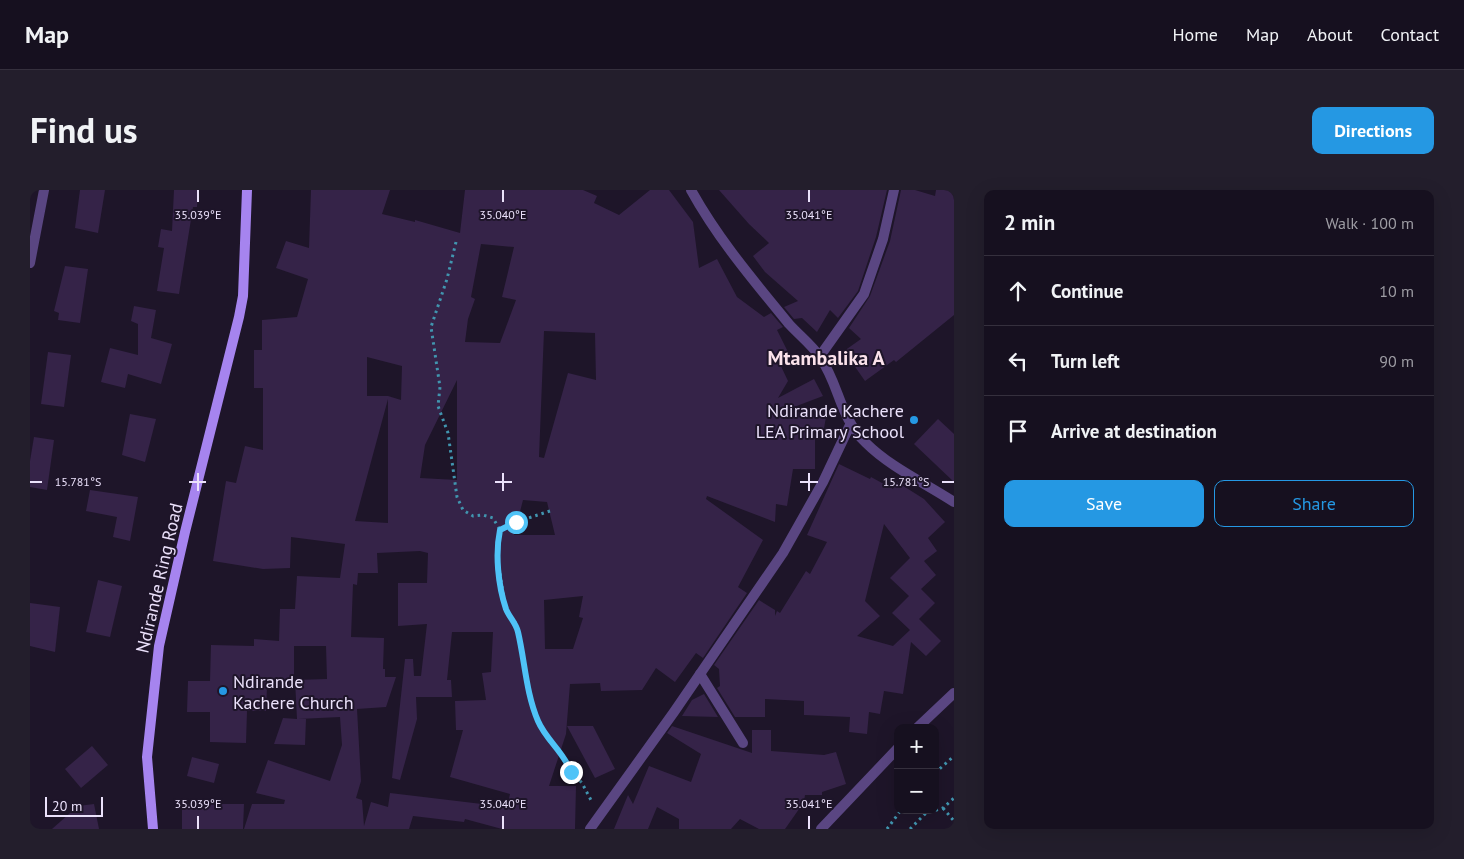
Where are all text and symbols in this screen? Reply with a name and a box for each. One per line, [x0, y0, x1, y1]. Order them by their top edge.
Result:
text: Map [25, 19, 69, 50]
text: Home [1172, 23, 1218, 46]
text: Map [1246, 23, 1279, 46]
text: About [1307, 23, 1353, 46]
text: Contact [1381, 23, 1439, 46]
text: Find us [30, 107, 138, 153]
button: Directions [1312, 107, 1434, 154]
text: 35.039°E [175, 207, 221, 222]
text: 35.040°E [480, 207, 526, 222]
text: 35.041°E [786, 207, 832, 222]
text: 2 min [1004, 209, 1055, 236]
text: Walk · 100 m [1325, 213, 1414, 233]
icon: ahead [1004, 277, 1032, 305]
text: Continue [1051, 279, 1123, 303]
text: 10 m [1379, 281, 1414, 301]
district label: Mtambalika A [768, 345, 885, 371]
icon: left [1004, 347, 1032, 375]
text: Turn left [1051, 349, 1120, 373]
text: 90 m [1379, 351, 1414, 371]
place label: Ndirande Kachere LEA Primary School [756, 399, 905, 443]
marker: Ndirande Kachere LEA Primary School [908, 414, 920, 426]
icon: arrive [1004, 417, 1032, 445]
text: Arrive at destination [1051, 419, 1217, 443]
text: 15.781°S [55, 474, 101, 489]
text: 15.781°S [883, 474, 929, 489]
button: Save [1004, 480, 1204, 527]
button: Share [1214, 480, 1414, 527]
street label: Ndirande Ring Road [131, 501, 187, 655]
route start [505, 511, 528, 534]
place label: Ndirande Kachere Church [233, 670, 354, 714]
marker: Ndirande Kachere Church [217, 685, 229, 697]
map controls [894, 724, 939, 814]
button: + [894, 724, 939, 769]
route end [560, 761, 583, 784]
button: − [894, 769, 939, 814]
scale bar [45, 794, 102, 817]
text: 35.039°E [175, 796, 221, 811]
text: 35.040°E [480, 796, 526, 811]
text: 35.041°E [786, 796, 832, 811]
text: 20 m [52, 797, 82, 815]

